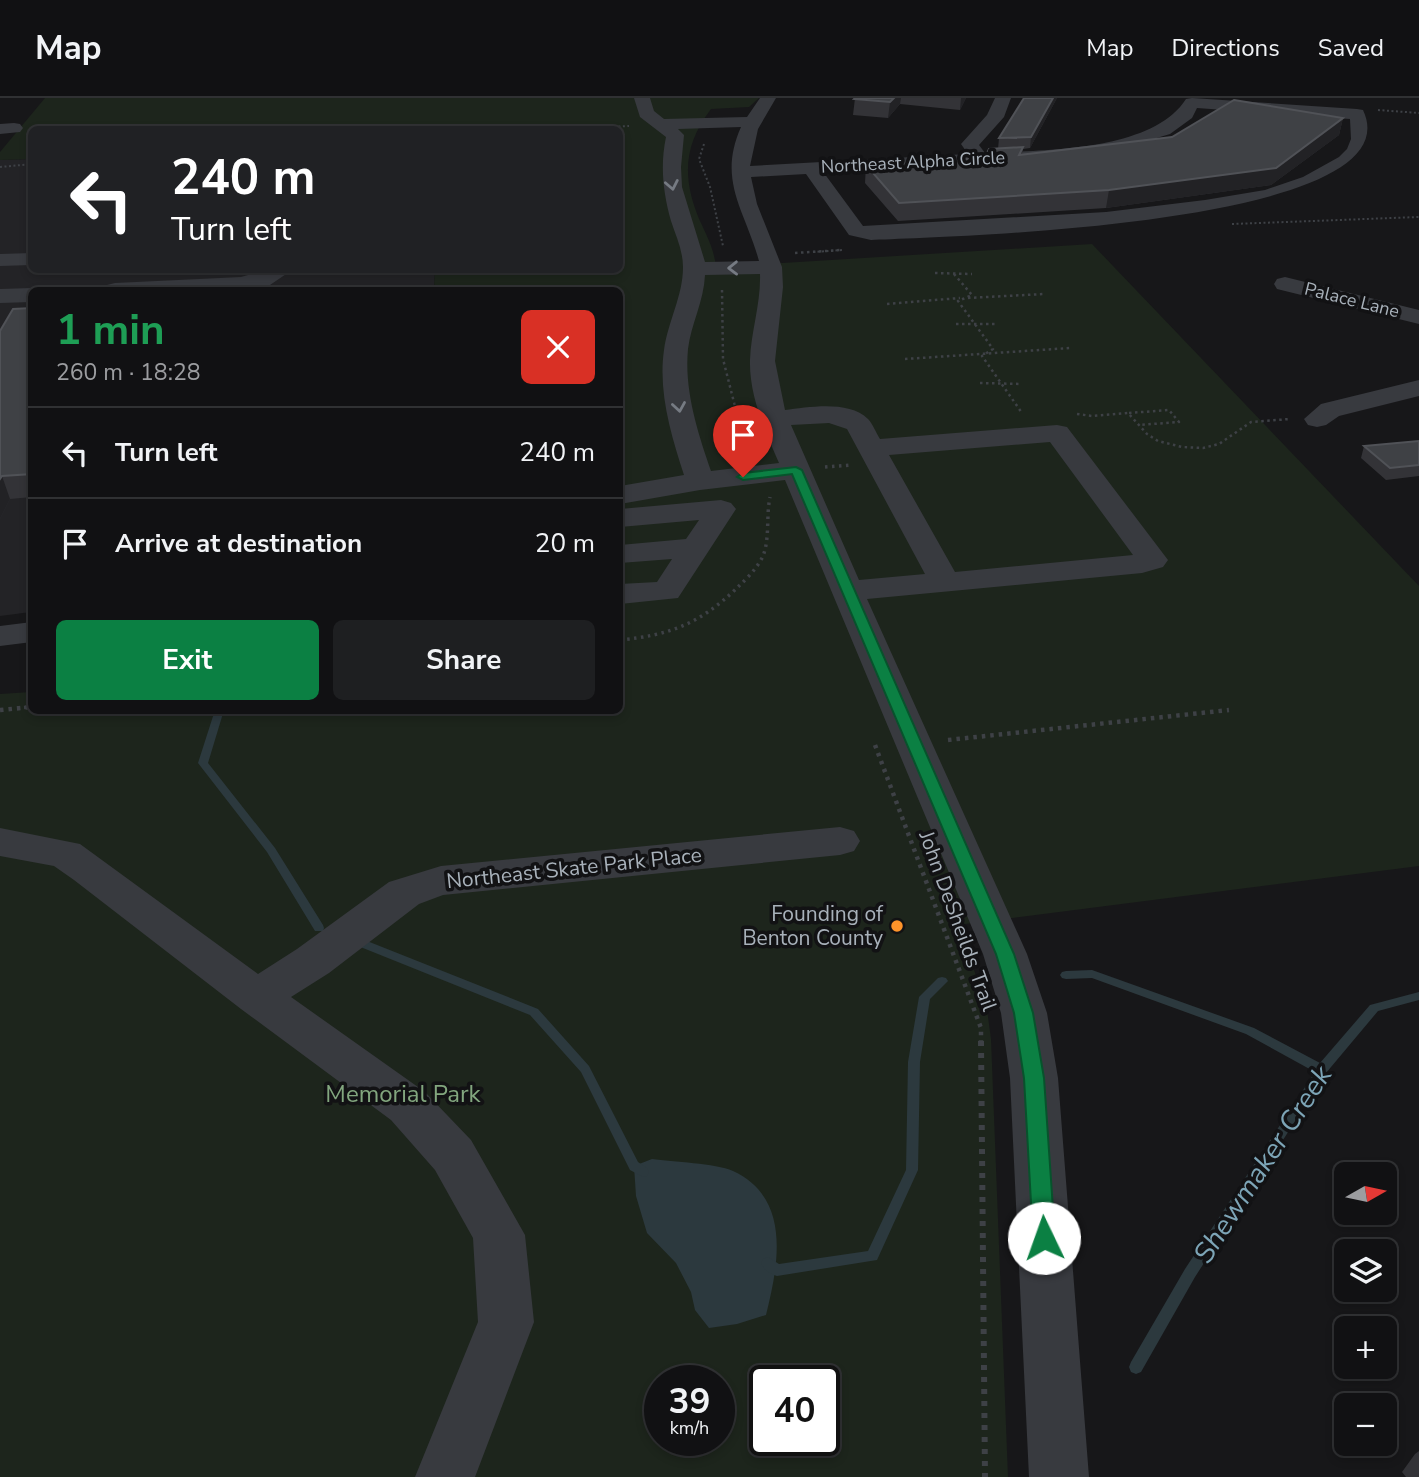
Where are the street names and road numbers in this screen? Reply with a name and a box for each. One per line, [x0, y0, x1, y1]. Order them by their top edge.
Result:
street label: Northeast Alpha Circle [820, 145, 1006, 179]
street label: Palace Lane [1302, 277, 1402, 323]
street label: John DeSheilds Trail [912, 826, 1004, 1016]
street label: Northeast Skate Park Place [445, 841, 703, 895]

